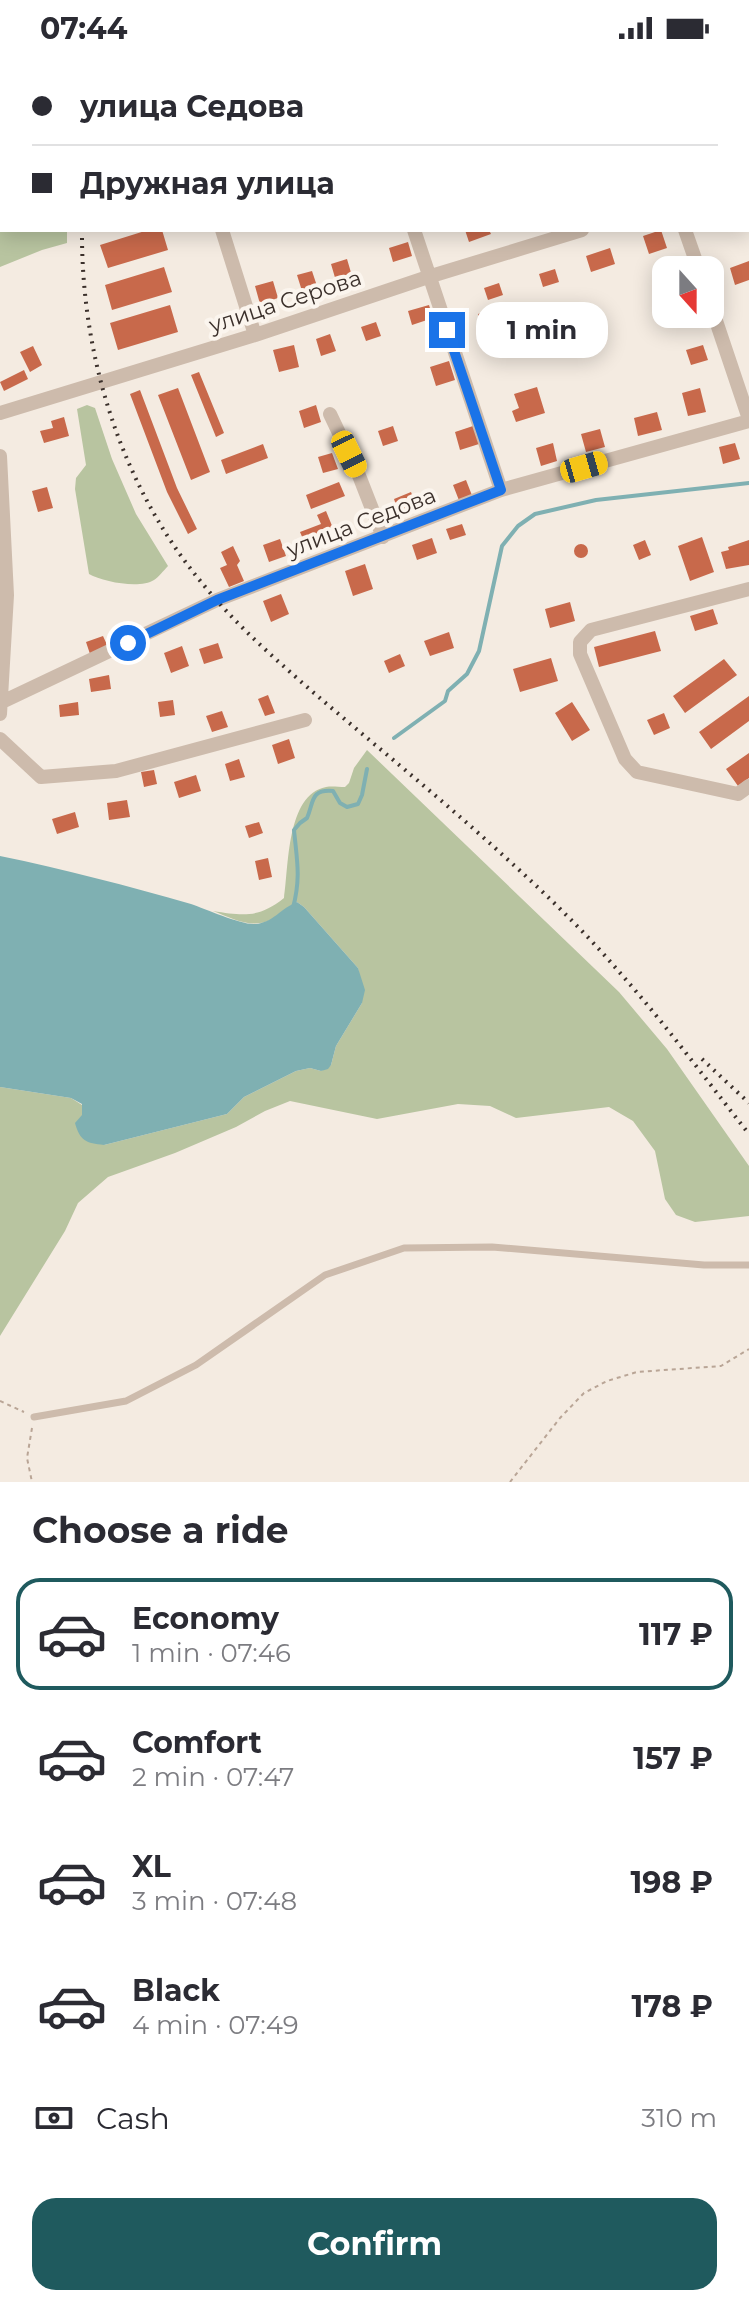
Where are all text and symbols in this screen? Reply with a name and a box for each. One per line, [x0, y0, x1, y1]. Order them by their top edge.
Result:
text: 07:44 [40, 10, 127, 47]
text: улица Седова [80, 88, 304, 125]
text: Дружная улица [80, 165, 335, 202]
north arrow [652, 256, 724, 328]
map controls [652, 256, 724, 328]
street label: улица Серова [205, 264, 365, 339]
callout: 1 min [475, 302, 607, 358]
route end [429, 312, 465, 348]
text: 1 min [507, 314, 577, 346]
car [328, 427, 370, 481]
car [558, 449, 610, 485]
street label: улица Седова [282, 482, 440, 564]
route start [110, 625, 146, 661]
text: Choose a ride [32, 1508, 289, 1552]
icon: car [36, 1598, 108, 1670]
text: Economy [132, 1600, 279, 1637]
text: 117 ₽ [639, 1616, 713, 1653]
text: 1 min · 07:46 [132, 1637, 291, 1669]
icon: car [36, 1722, 108, 1794]
text: Comfort [132, 1724, 262, 1761]
text: 157 ₽ [633, 1740, 713, 1777]
text: 2 min · 07:47 [132, 1761, 294, 1793]
icon: car [36, 1846, 108, 1918]
text: XL [132, 1848, 171, 1885]
text: 198 ₽ [631, 1864, 713, 1901]
text: 3 min · 07:48 [132, 1885, 297, 1917]
icon: car [36, 1970, 108, 2042]
text: Black [132, 1972, 220, 2009]
text: 178 ₽ [632, 1988, 713, 2025]
text: 4 min · 07:49 [132, 2009, 298, 2041]
icon: cash [32, 2096, 76, 2140]
text: Cash [96, 2100, 170, 2137]
text: 310 m [641, 2102, 717, 2134]
button: Confirm [32, 2198, 717, 2290]

